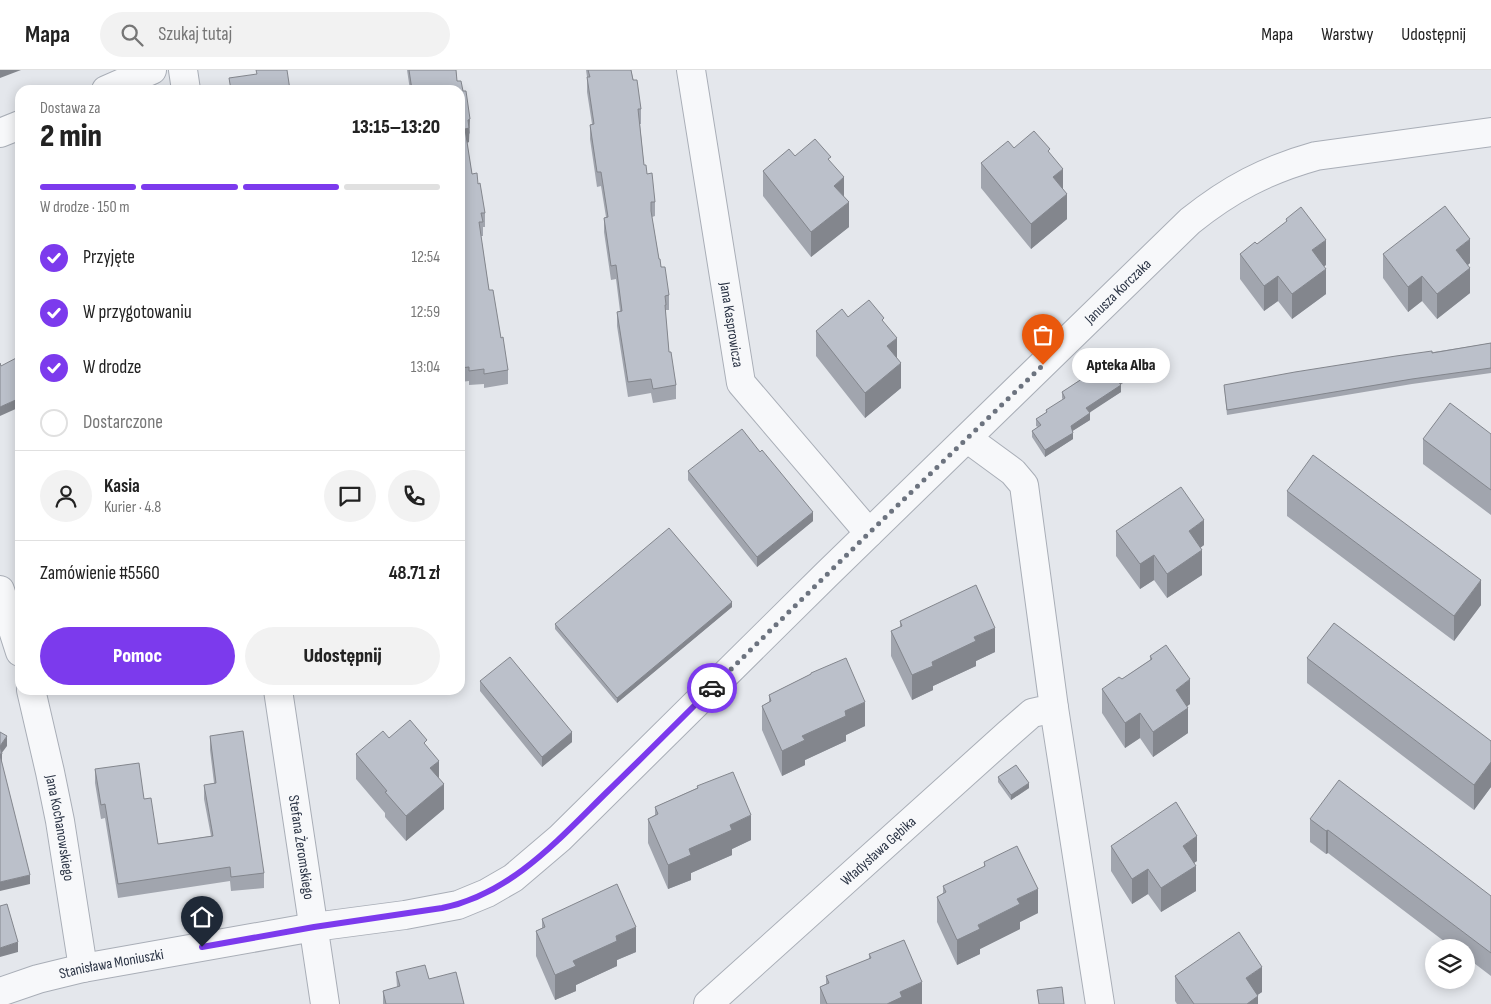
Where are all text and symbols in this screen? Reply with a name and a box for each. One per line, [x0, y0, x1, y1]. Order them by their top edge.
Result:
search box [100, 12, 450, 57]
text: Mapa [25, 20, 70, 49]
icon: search [118, 21, 146, 49]
text: Szukaj tutaj [158, 23, 232, 46]
text: Mapa [1261, 24, 1293, 45]
text: Warstwy [1321, 24, 1373, 45]
text: Udostępnij [1401, 24, 1466, 45]
text: Dostawa za [40, 99, 101, 118]
text: 13:15–13:20 [352, 116, 440, 139]
text: 2 min [40, 117, 102, 156]
text: W drodze · 150 m [40, 198, 129, 217]
icon: check [40, 244, 68, 272]
text: Przyjęte [83, 246, 135, 269]
text: 12:54 [411, 248, 440, 267]
street label: Janusza Korczaka [1080, 254, 1155, 329]
street label: Jana Kasprowicza [715, 280, 748, 369]
icon: check [40, 299, 68, 327]
text: W przygotowaniu [83, 301, 192, 324]
text: 12:59 [411, 303, 440, 322]
pin [1022, 314, 1064, 365]
icon: bag [1029, 321, 1057, 349]
callout: Apteka Alba [1073, 348, 1170, 382]
icon: check [40, 354, 68, 382]
text: W drodze [83, 356, 141, 379]
text: Apteka Alba [1087, 356, 1156, 375]
text: 13:04 [411, 358, 440, 377]
text: Dostarczone [83, 411, 163, 434]
button: person [40, 470, 92, 522]
button: chat [324, 470, 376, 522]
button: phone [388, 470, 440, 522]
text: Kasia [104, 475, 140, 498]
text: Kurier · 4.8 [104, 498, 161, 517]
text: Zamówienie #5560 [40, 562, 160, 585]
text: 48.71 zł [389, 562, 440, 585]
button: Pomoc [40, 627, 235, 685]
button: Udostępnij [245, 627, 440, 685]
courier [687, 663, 737, 713]
icon: car [698, 674, 726, 702]
street label: Jana Kochanowskiego [41, 772, 79, 882]
street label: Stefana Żeromskiego [284, 794, 319, 901]
street label: Władysława Gębika [837, 812, 920, 890]
pin [181, 896, 223, 947]
icon: home [188, 903, 216, 931]
map controls [1425, 939, 1475, 989]
button: layers [1425, 939, 1475, 989]
street label: Stanisława Moniuszki [57, 944, 165, 983]

